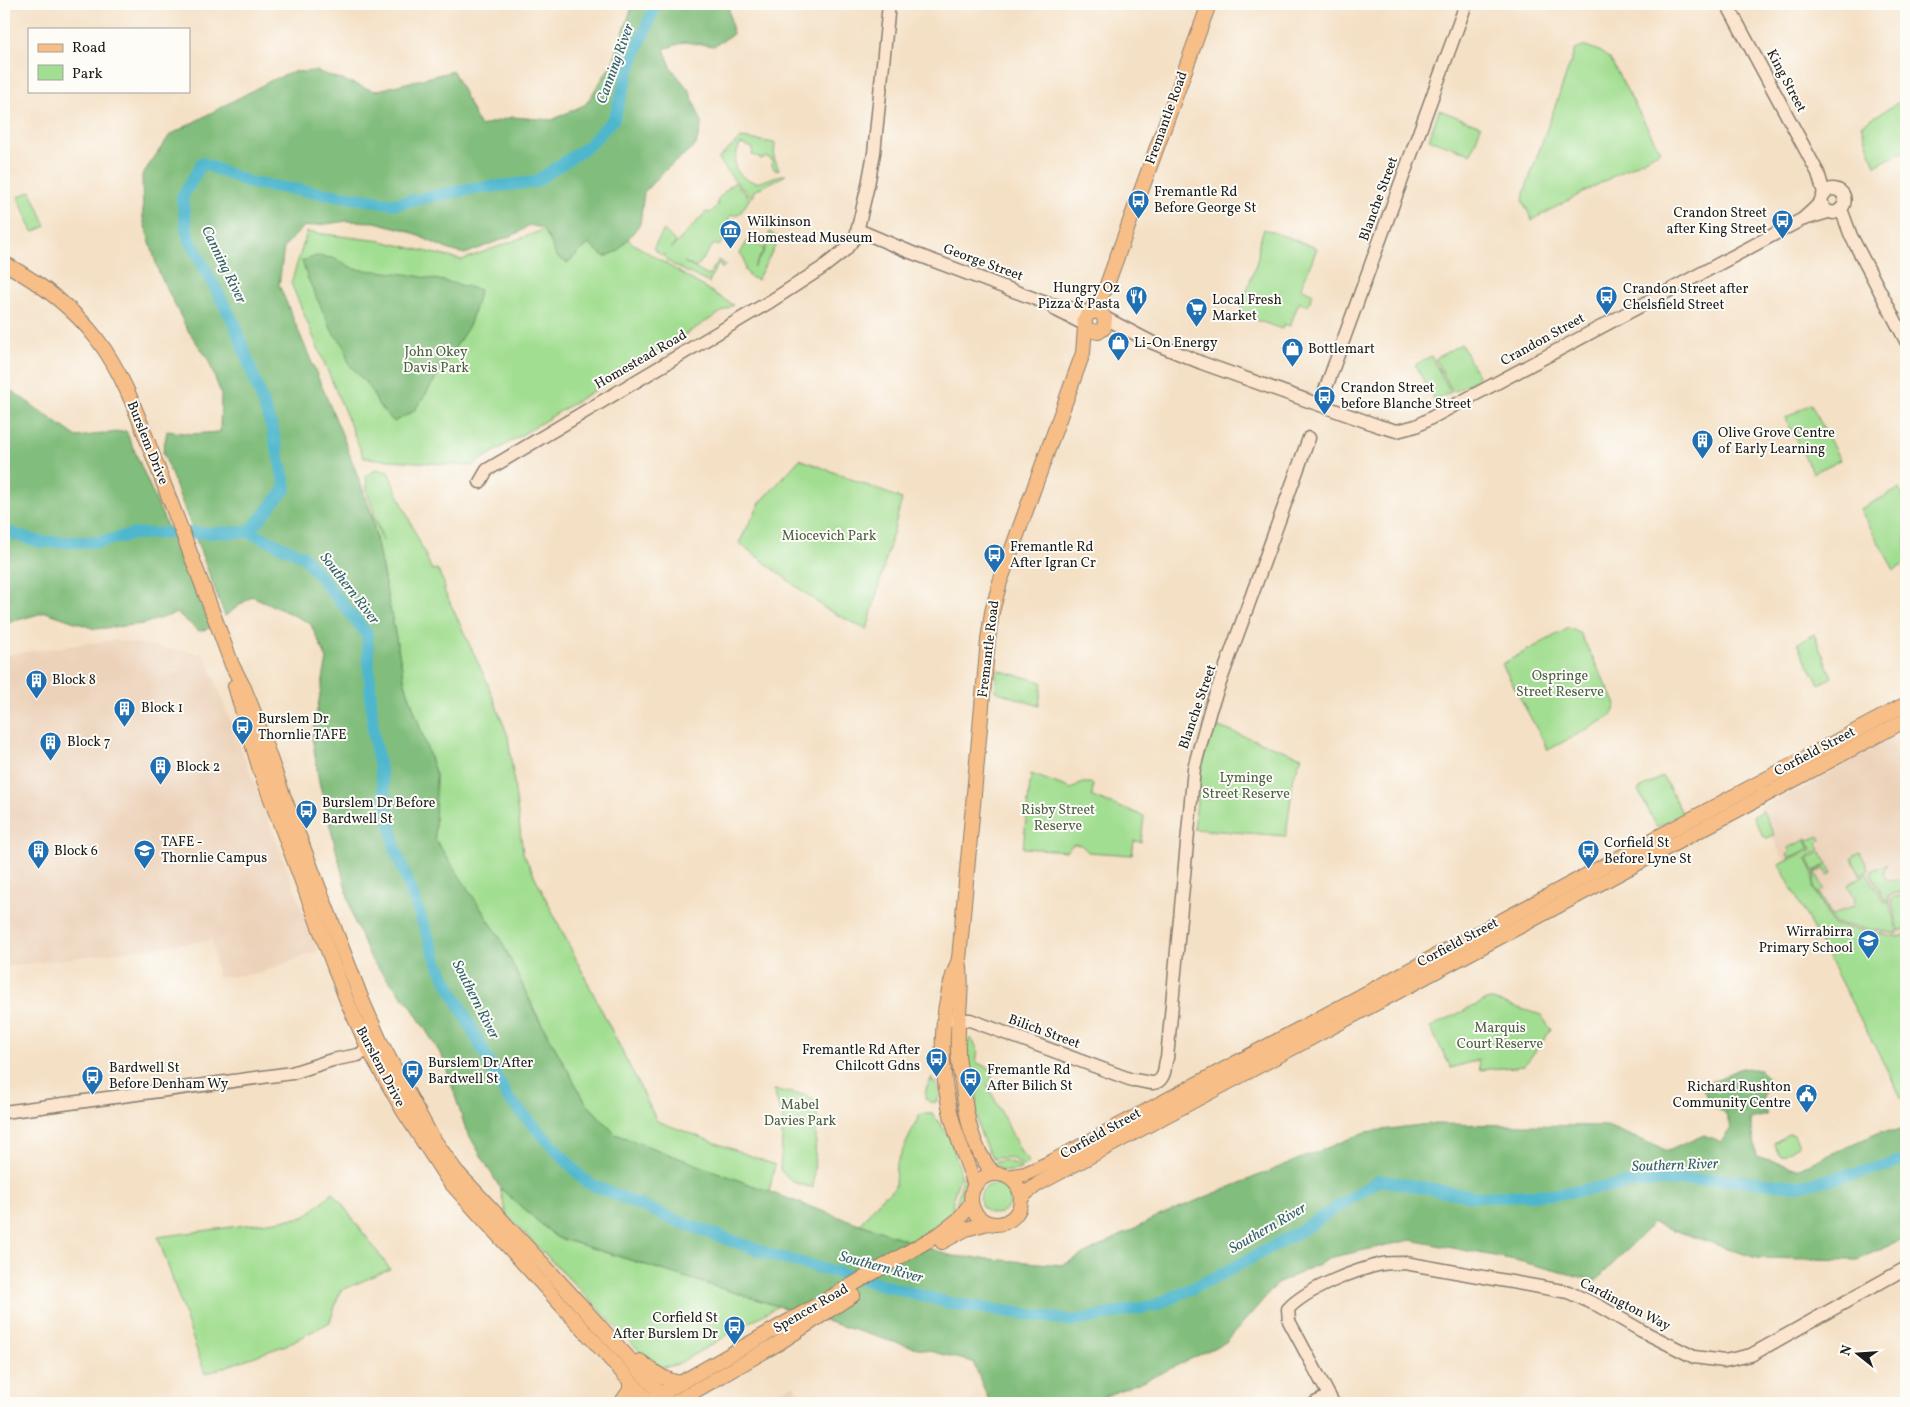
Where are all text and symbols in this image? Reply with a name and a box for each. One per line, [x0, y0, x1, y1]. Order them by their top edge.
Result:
water label: Canning River [592, 21, 640, 107]
legend [28, 28, 190, 92]
text: Road [72, 38, 106, 59]
street label: King Street [1761, 46, 1811, 116]
text: Park [72, 64, 103, 85]
street label: Fremantle Road [1141, 69, 1193, 167]
street label: Blanche Street [1355, 154, 1403, 244]
place label: Fremantle Rd Before George St [1154, 183, 1256, 218]
bus stop icon: Fremantle Rd Before George St [1126, 188, 1150, 219]
place label: Crandon Street after King Street [1667, 204, 1767, 239]
bus stop icon: Crandon Street after King Street [1771, 209, 1795, 240]
place label: Wilkinson Homestead Museum [747, 213, 873, 248]
museum icon: Wilkinson Homestead Museum [719, 218, 743, 249]
water label: Canning River [195, 223, 251, 308]
street label: George Street [941, 240, 1026, 286]
place label: Hungry Oz Pizza & Pasta [1038, 279, 1120, 314]
place label: Crandon Street after Chelsfield Street [1623, 280, 1748, 315]
restaurant icon: Hungry Oz Pizza & Pasta [1124, 284, 1148, 315]
bus stop icon: Crandon Street after Chelsfield Street [1595, 285, 1619, 316]
place label: Local Fresh Market [1212, 291, 1282, 326]
supermarket icon: Local Fresh Market [1184, 296, 1208, 327]
street label: Crandon Street [1497, 309, 1589, 371]
street label: Homestead Road [591, 326, 691, 394]
shop icon: Li-On Energy [1106, 331, 1130, 362]
place label: Li-On Energy [1134, 334, 1218, 353]
shop icon: Bottlemart [1280, 337, 1304, 368]
place label: Bottlemart [1308, 340, 1375, 359]
park label: John Okey Davis Park [403, 343, 469, 378]
place label: Crandon Street before Blanche Street [1341, 379, 1472, 414]
bus stop icon: Crandon Street before Blanche Street [1313, 384, 1337, 415]
street label: Burslem Drive [122, 398, 173, 488]
place label: Olive Grove Centre of Early Learning [1718, 424, 1835, 459]
building icon: Olive Grove Centre of Early Learning [1690, 429, 1714, 460]
park label: Miocevich Park [782, 527, 877, 546]
place label: Fremantle Rd After Igran Cr [1010, 538, 1096, 573]
bus stop icon: Fremantle Rd After Igran Cr [982, 543, 1006, 574]
water label: Southern River [314, 549, 384, 630]
street label: Fremantle Road [974, 599, 1004, 699]
street label: Blanche Street [1175, 662, 1221, 752]
park label: Ospringe Street Reserve [1516, 667, 1604, 702]
building icon: Block 8 [24, 668, 48, 699]
place label: Block 8 [52, 671, 96, 690]
building icon: Block 1 [113, 696, 137, 727]
place label: Block 1 [141, 699, 183, 718]
place label: Burslem Dr Thornlie TAFE [258, 710, 347, 745]
bus stop icon: Burslem Dr Thornlie TAFE [230, 715, 254, 746]
street label: Corfield Street [1771, 723, 1859, 781]
building icon: Block 7 [39, 730, 63, 761]
place label: Block 7 [67, 733, 111, 752]
building icon: Block 2 [148, 755, 172, 786]
place label: Block 2 [176, 758, 220, 777]
park label: Lyminge Street Reserve [1202, 769, 1290, 804]
place label: Burslem Dr Before Bardwell St [322, 794, 436, 829]
bus stop icon: Burslem Dr Before Bardwell St [294, 799, 318, 830]
park label: Risby Street Reserve [1021, 801, 1095, 836]
place label: TAFE - Thornlie Campus [161, 833, 267, 868]
place label: Corfield St Before Lyne St [1604, 834, 1692, 869]
school or university icon: TAFE - Thornlie Campus [133, 838, 157, 869]
building icon: Block 6 [26, 839, 50, 870]
bus stop icon: Corfield St Before Lyne St [1576, 839, 1600, 870]
place label: Block 6 [54, 842, 98, 861]
street label: Corfield Street [1414, 914, 1502, 972]
place label: Wirrabirra Primary School [1759, 923, 1853, 958]
school or university icon: Wirrabirra Primary School [1857, 928, 1881, 959]
water label: Southern River [446, 957, 504, 1044]
street label: Bilich Street [1005, 1010, 1083, 1054]
park label: Marquis Court Reserve [1457, 1019, 1544, 1054]
street label: Burslem Drive [351, 1023, 409, 1111]
place label: Fremantle Rd After Chilcott Gdns [802, 1041, 920, 1076]
bus stop icon: Fremantle Rd After Chilcott Gdns [924, 1046, 948, 1077]
place label: Burslem Dr After Bardwell St [428, 1054, 533, 1089]
place label: Bardwell St Before Denham Wy [109, 1059, 229, 1094]
bus stop icon: Burslem Dr After Bardwell St [400, 1059, 424, 1090]
place label: Fremantle Rd After Bilich St [987, 1061, 1073, 1096]
bus stop icon: Bardwell St Before Denham Wy [81, 1064, 105, 1095]
bus stop icon: Fremantle Rd After Bilich St [959, 1066, 983, 1097]
place label: Richard Rushton Community Centre [1673, 1078, 1791, 1113]
public building icon: Richard Rushton Community Centre [1795, 1083, 1819, 1114]
park label: Mabel Davies Park [764, 1096, 837, 1131]
street label: Corfield Street [1057, 1104, 1145, 1164]
water label: Southern River [1632, 1154, 1719, 1178]
water label: Southern River [1225, 1198, 1311, 1260]
water label: Southern River [837, 1247, 926, 1289]
street label: Cardington Way [1576, 1274, 1674, 1336]
street label: Spencer Road [770, 1280, 852, 1338]
place label: Corfield St After Burslem Dr [613, 1309, 718, 1344]
bus stop icon: Corfield St After Burslem Dr [722, 1314, 746, 1345]
north arrow [1832, 1330, 1882, 1380]
text: N [1836, 1343, 1858, 1358]

